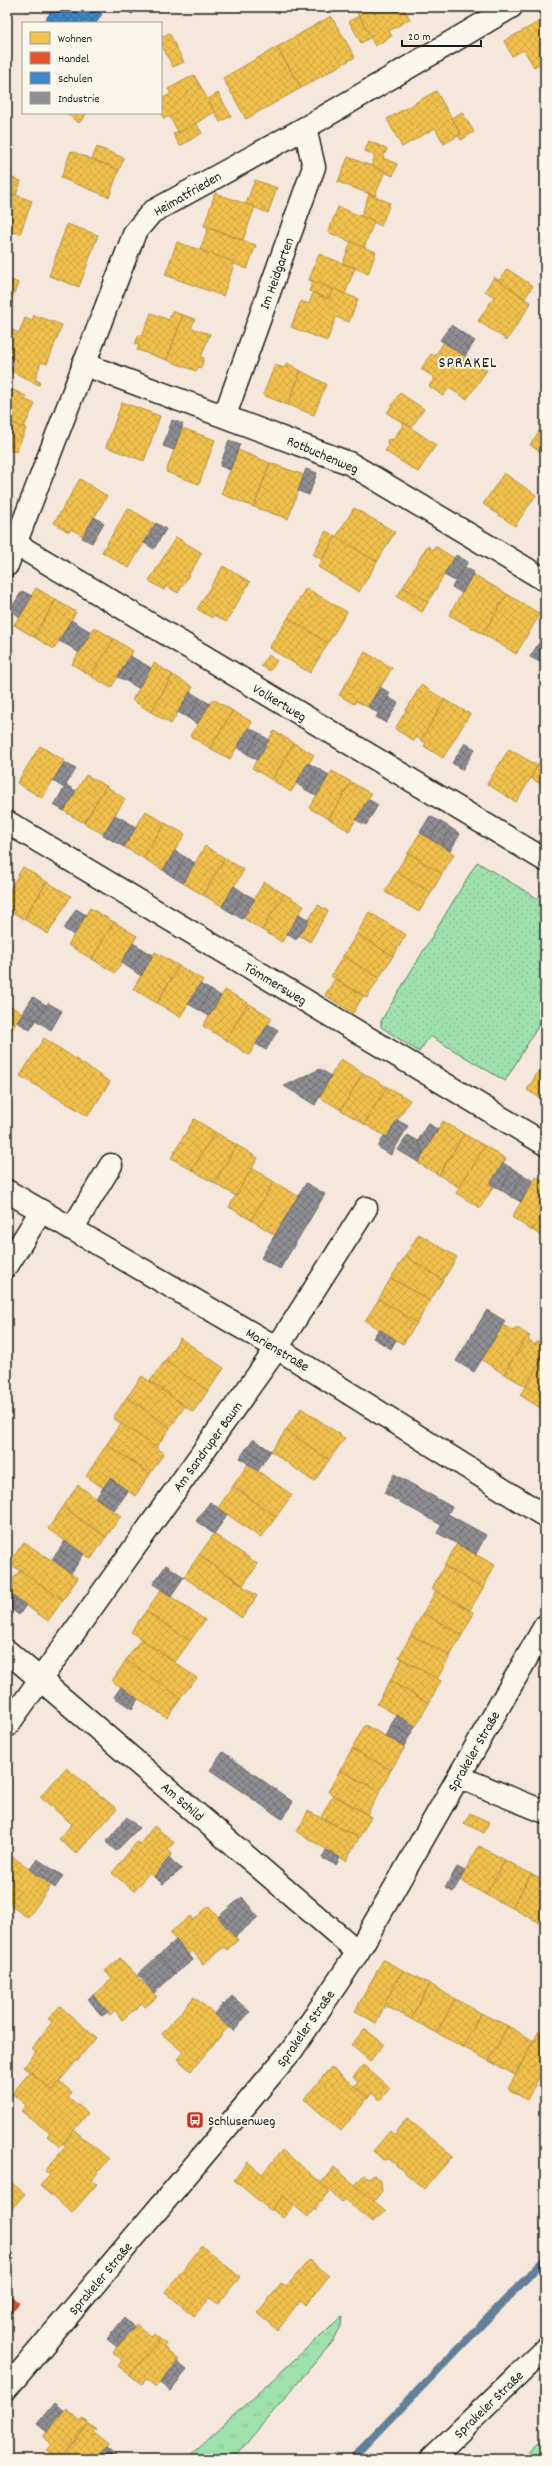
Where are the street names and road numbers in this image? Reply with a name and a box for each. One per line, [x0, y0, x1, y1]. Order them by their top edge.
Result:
street label: Heimatfrieden [150, 167, 226, 222]
street label: Im Heidgarten [256, 235, 300, 312]
street label: Rotbuchenweg [283, 432, 361, 480]
street label: Volkertweg [248, 680, 310, 728]
street label: Tömmersweg [240, 958, 310, 1011]
street label: Marienstraße [241, 1324, 312, 1378]
street label: Am Sandruper Baum [169, 1398, 248, 1496]
street label: Sprakeler Straße [444, 1708, 506, 1796]
street label: Am Schild [156, 1778, 208, 1827]
street label: Sprakeler Straße [273, 1987, 341, 2072]
street label: Sprakeler Straße [65, 2238, 138, 2320]
street label: Sprakeler Straße [450, 2367, 529, 2444]

